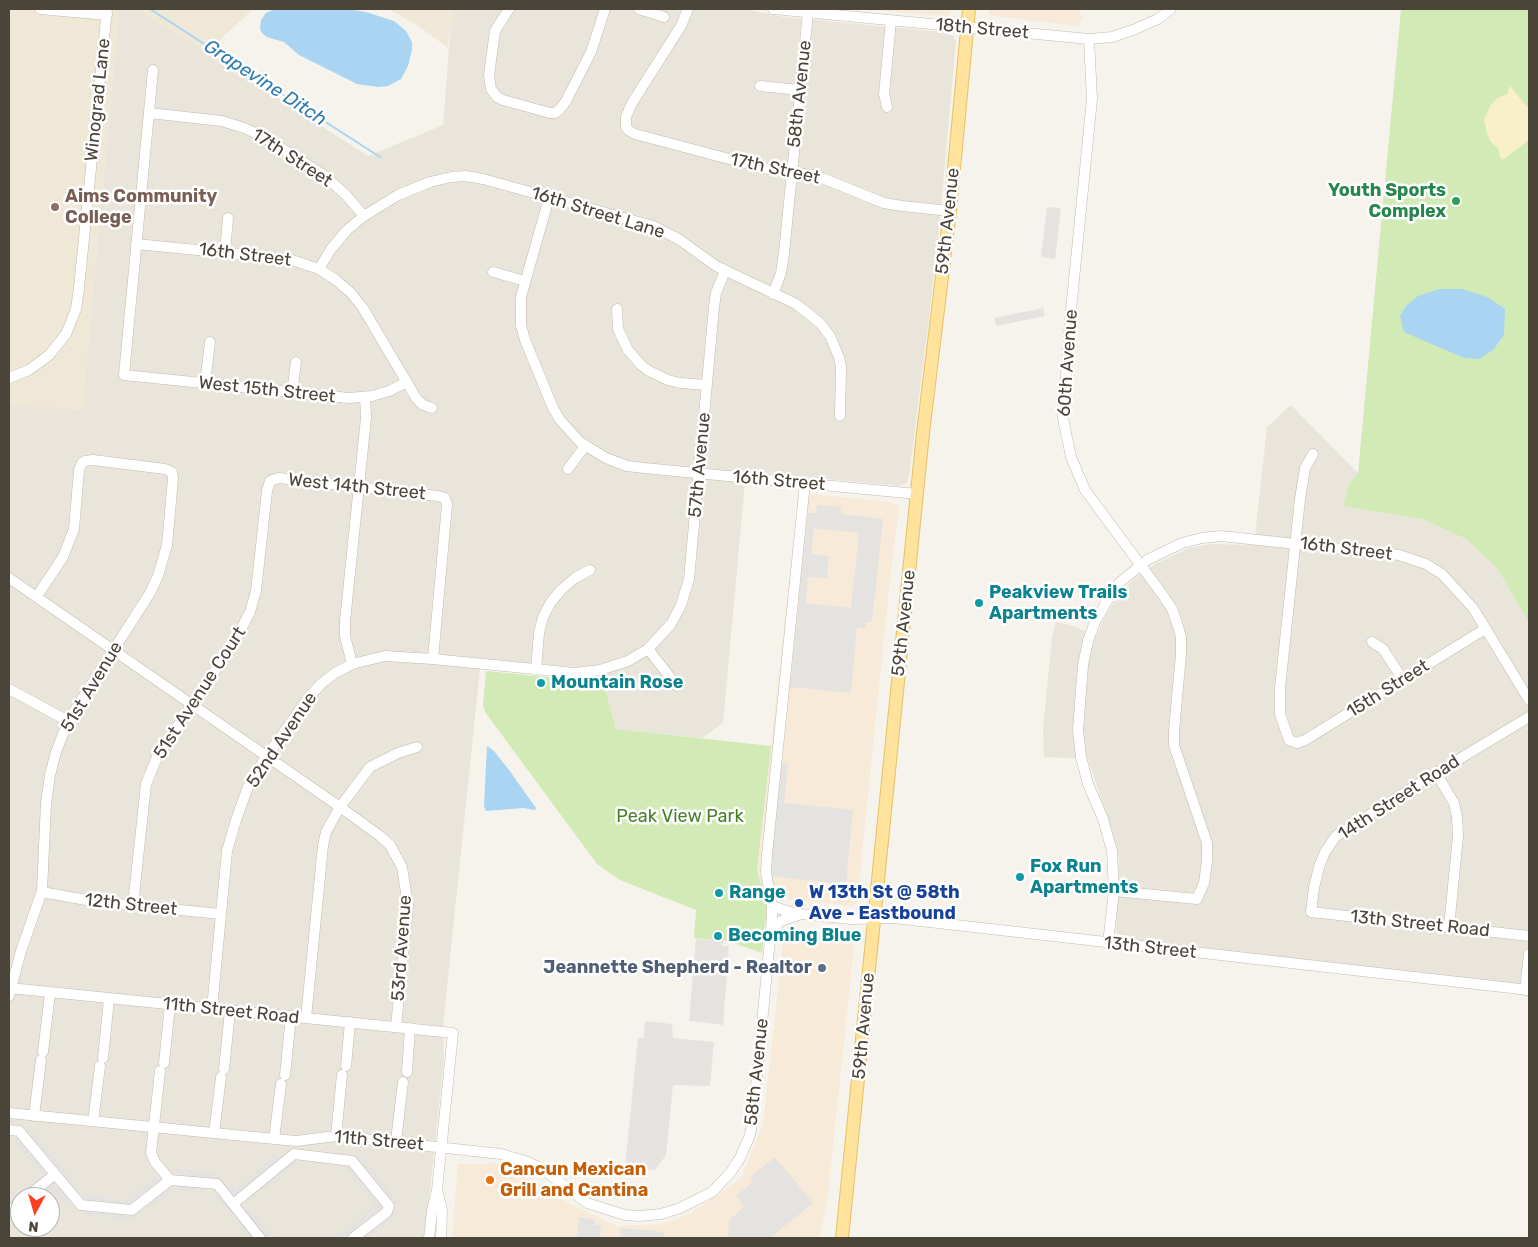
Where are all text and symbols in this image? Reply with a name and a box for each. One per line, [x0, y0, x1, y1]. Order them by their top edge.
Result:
street label: 18th Street [934, 14, 1030, 44]
water label: Grapevine Ditch [199, 35, 331, 131]
street label: Winograd Lane [81, 37, 115, 163]
street label: 58th Avenue [784, 39, 816, 149]
street label: 17th Street [248, 124, 336, 192]
street label: 17th Street [728, 149, 822, 189]
street label: 59th Avenue [932, 167, 964, 275]
place label: Youth Sports Complex [1328, 180, 1446, 222]
street label: 16th Street Lane [529, 182, 667, 244]
place label: Aims Community College [65, 186, 217, 228]
marker: Youth Sports Complex [1450, 195, 1462, 207]
marker: Aims Community College [49, 201, 61, 213]
street label: 16th Street [198, 239, 292, 271]
street label: 60th Avenue [1053, 309, 1083, 417]
street label: West 15th Street [197, 372, 337, 408]
street label: 57th Avenue [685, 412, 715, 518]
street label: 16th Street [732, 466, 826, 496]
street label: West 14th Street [287, 469, 427, 505]
street label: 16th Street [1299, 533, 1393, 565]
street label: 59th Avenue [888, 569, 920, 677]
place label: Peakview Trails Apartments [989, 582, 1127, 624]
marker: Peakview Trails Apartments [973, 597, 985, 609]
street label: 51st Avenue Court [149, 623, 251, 763]
street label: 51st Avenue [57, 638, 127, 736]
street label: 15th Street [1343, 655, 1433, 723]
place label: Mountain Rose [551, 672, 683, 694]
marker: Mountain Rose [535, 677, 547, 689]
street label: 52nd Avenue [242, 688, 322, 792]
street label: 14th Street Road [1334, 751, 1464, 845]
park label: Peak View Park [616, 806, 744, 828]
place label: Fox Run Apartments [1030, 856, 1138, 899]
marker: Fox Run Apartments [1014, 871, 1026, 883]
place label: Range [729, 882, 786, 904]
place label: W 13th St @ 58th Ave - Eastbound [809, 882, 960, 924]
marker: Range [713, 887, 725, 899]
street label: 12th Street [84, 889, 178, 921]
street label: 53rd Avenue [388, 894, 416, 1002]
marker: W 13th St @ 58th Ave - Eastbound [793, 897, 805, 909]
street label: 13th Street Road [1349, 906, 1491, 942]
place label: Becoming Blue [728, 925, 861, 947]
marker: Becoming Blue [712, 930, 724, 942]
street label: 13th Street [1103, 932, 1197, 964]
place label: Jeannette Shepherd - Realtor [543, 957, 812, 979]
marker: Jeannette Shepherd - Realtor [816, 962, 828, 974]
street label: 59th Avenue [849, 972, 879, 1080]
street label: 11th Street Road [162, 993, 300, 1029]
street label: 58th Avenue [741, 1017, 773, 1127]
street label: 11th Street [333, 1126, 425, 1156]
place label: Cancun Mexican Grill and Cantina [500, 1159, 648, 1202]
marker: Cancun Mexican Grill and Cantina [484, 1174, 496, 1186]
north arrow [10, 1187, 60, 1237]
text: N [28, 1217, 39, 1235]

